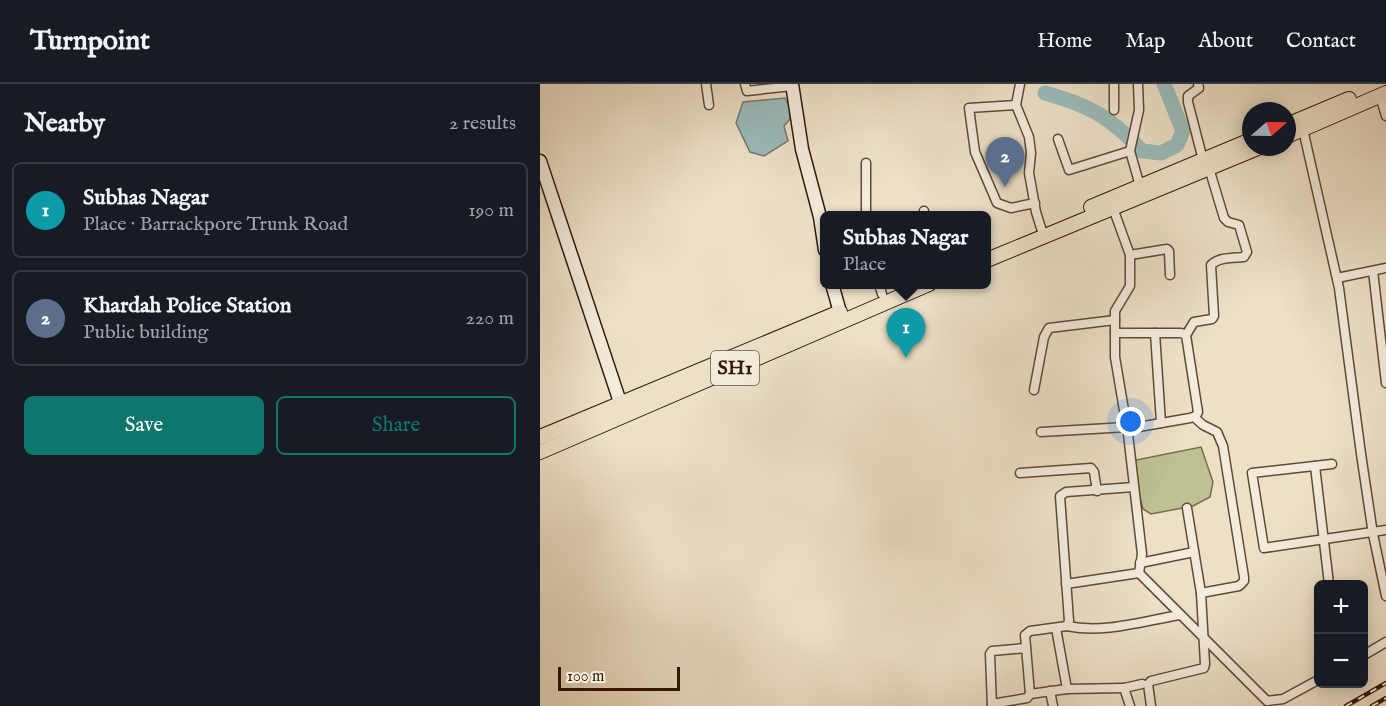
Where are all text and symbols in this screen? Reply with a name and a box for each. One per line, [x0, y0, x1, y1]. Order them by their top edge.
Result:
text: Turnpoint [30, 24, 150, 59]
text: Home [1037, 28, 1092, 55]
text: Map [1125, 28, 1165, 55]
text: About [1198, 28, 1253, 55]
text: Contact [1286, 28, 1356, 55]
north arrow [1242, 102, 1296, 156]
text: Nearby [24, 107, 105, 140]
text: 2 results [449, 111, 516, 136]
pin: 2 [986, 138, 1024, 187]
text: Subhas Nagar [83, 184, 209, 212]
text: 1 [42, 198, 49, 223]
text: 190 m [468, 198, 514, 223]
popup [820, 211, 991, 289]
text: Place · Barrackpore Trunk Road [83, 212, 348, 237]
text: Subhas Nagar [843, 224, 968, 252]
text: Place [843, 252, 886, 277]
text: Khardah Police Station [83, 292, 291, 320]
text: 2 [41, 306, 50, 331]
text: 220 m [466, 306, 514, 331]
pin: 1 [886, 308, 926, 358]
text: Public building [83, 320, 208, 345]
road number: SH1 [711, 351, 759, 385]
button: Save [24, 396, 264, 455]
button: Share [276, 396, 516, 455]
your location [1116, 407, 1145, 436]
map controls [1314, 580, 1368, 688]
button: + [1314, 580, 1368, 634]
button: − [1314, 634, 1368, 688]
scale bar [558, 664, 680, 692]
text: 100 m [567, 667, 604, 687]

